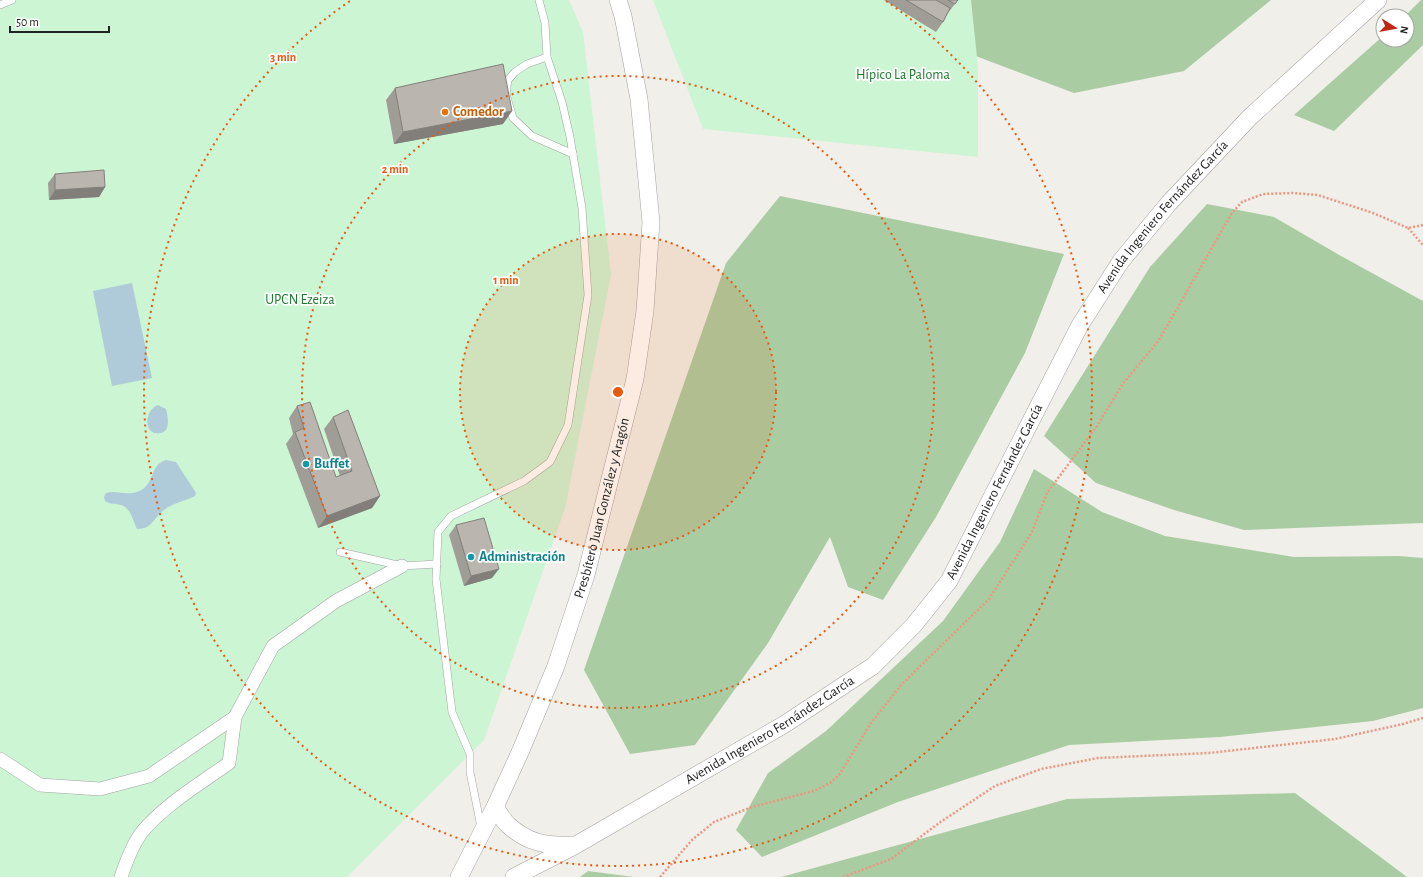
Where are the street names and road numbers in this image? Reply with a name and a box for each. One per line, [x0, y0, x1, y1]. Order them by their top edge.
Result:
street label: Avenida Ingeniero Fernández García [1095, 137, 1231, 296]
street label: Avenida Ingeniero Fernández García [944, 401, 1046, 582]
street label: Presbítero Juan González y Aragón [572, 416, 632, 600]
street label: Avenida Ingeniero Fernández García [683, 673, 857, 787]

